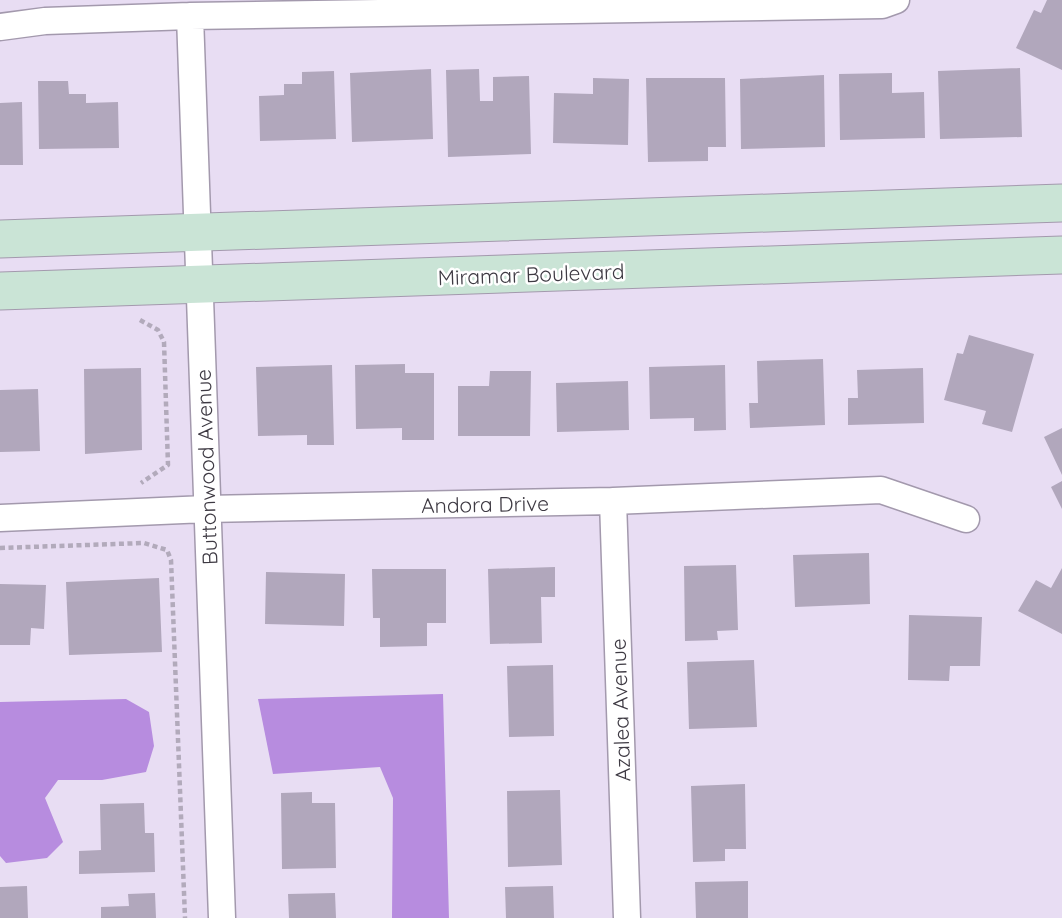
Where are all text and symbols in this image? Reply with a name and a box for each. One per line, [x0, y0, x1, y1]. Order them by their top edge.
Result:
street label: Miramar Boulevard [437, 258, 625, 290]
street label: Buttonwood Avenue [190, 369, 222, 565]
street label: Andora Drive [421, 490, 549, 518]
street label: Azalea Avenue [605, 638, 635, 782]

